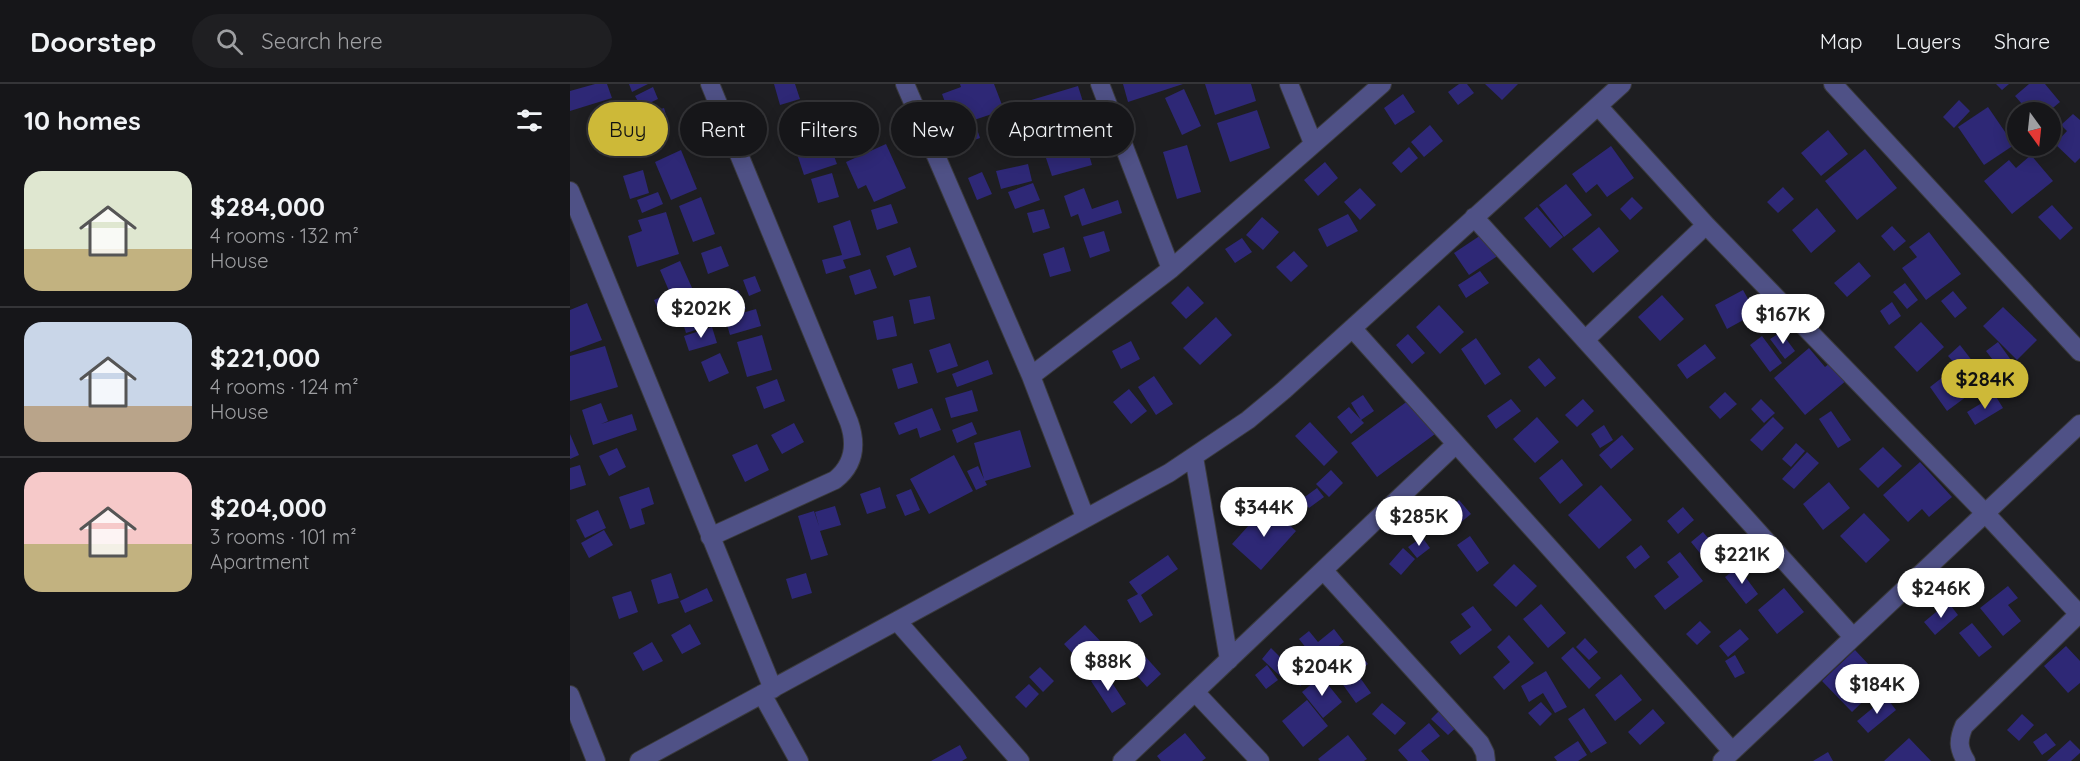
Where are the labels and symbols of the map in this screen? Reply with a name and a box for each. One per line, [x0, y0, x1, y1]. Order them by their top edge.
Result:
north arrow [2007, 102, 2061, 156]
pin: $202K [659, 288, 743, 339]
pin: $167K [1741, 294, 1825, 345]
pin: $284K [1943, 359, 2027, 410]
pin: $344K [1222, 487, 1306, 538]
pin: $285K [1377, 496, 1461, 547]
pin: $221K [1700, 534, 1784, 585]
pin: $246K [1899, 568, 1983, 619]
pin: $88K [1072, 641, 1144, 692]
pin: $204K [1280, 646, 1364, 697]
pin: $184K [1835, 664, 1919, 715]

